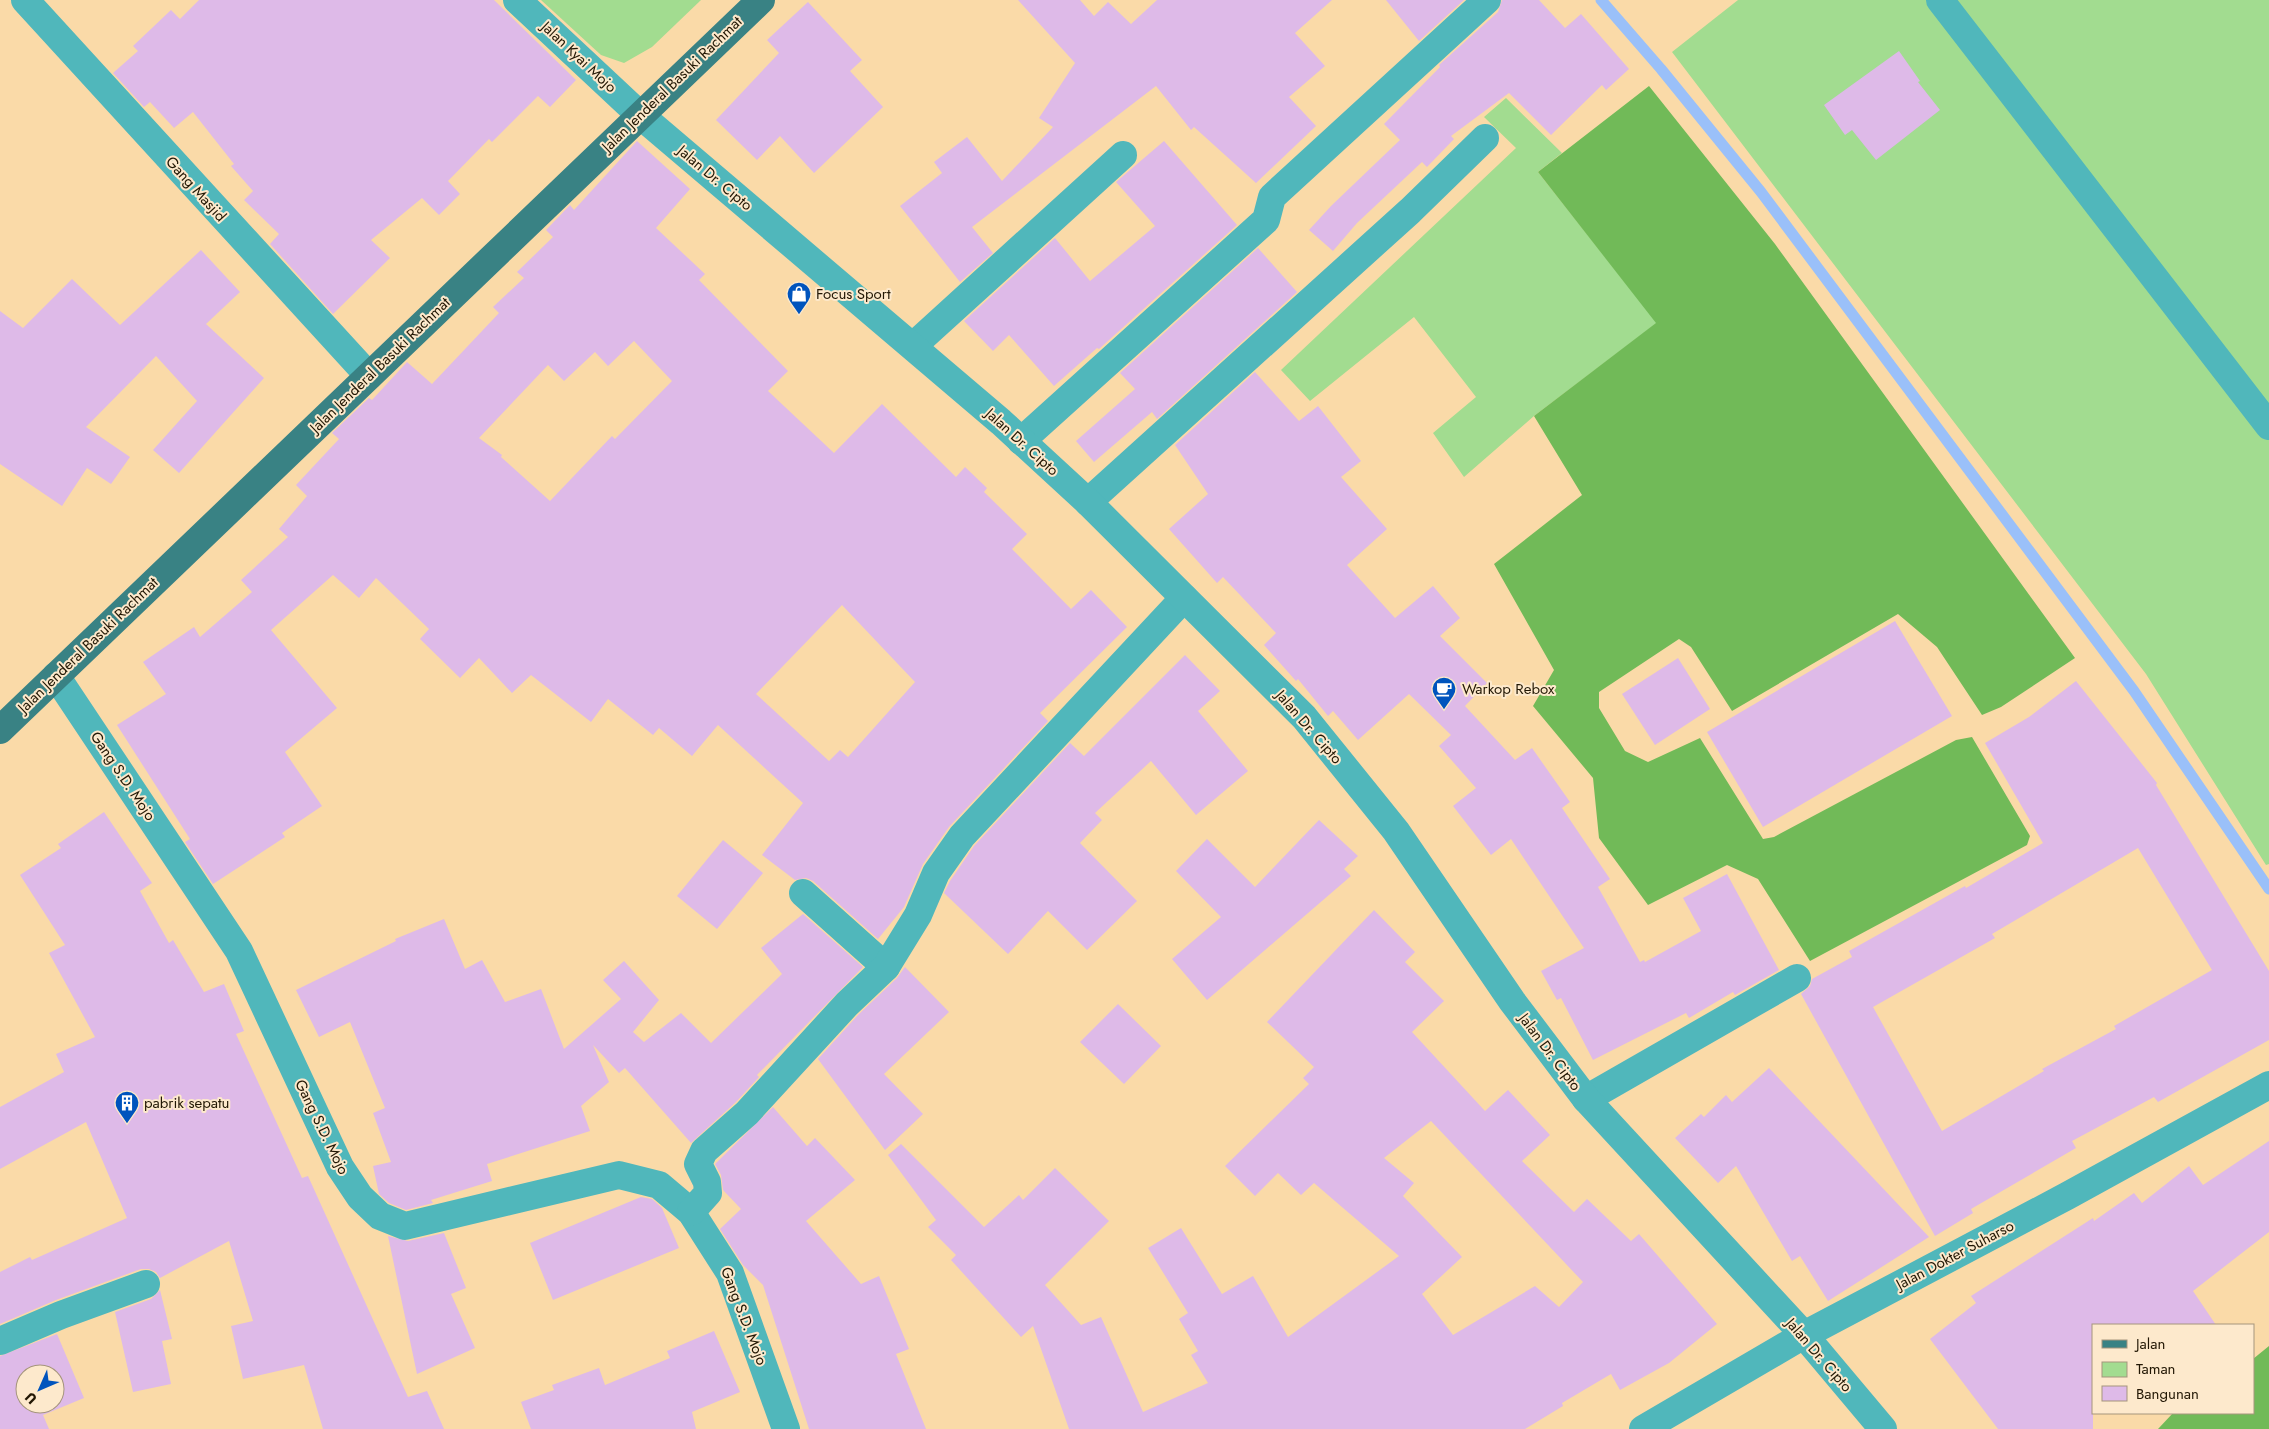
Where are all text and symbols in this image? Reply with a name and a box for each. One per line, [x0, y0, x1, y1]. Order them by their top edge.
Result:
street label: Jalan Jenderal Basuki Rachmat [596, 11, 747, 158]
street label: Jalan Kyai Mojo [535, 15, 622, 98]
street label: Jalan Dr. Cipto [671, 139, 757, 216]
street label: Gang Masjid [161, 151, 231, 227]
shop icon: Focus Sport [786, 281, 812, 315]
place label: Focus Sport [816, 283, 891, 305]
street label: Jalan Jenderal Basuki Rachmat [304, 292, 455, 439]
street label: Jalan Dr. Cipto [979, 402, 1063, 481]
street label: Jalan Jenderal Basuki Rachmat [12, 572, 163, 719]
cafe icon: Warkop Rebox [1431, 676, 1457, 710]
place label: Warkop Rebox [1462, 678, 1555, 700]
street label: Jalan Dr. Cipto [1269, 684, 1347, 769]
street label: Gang S.D. Mojo [85, 727, 161, 825]
street label: Jalan Dr. Cipto [1512, 1007, 1586, 1095]
street label: Gang S.D. Mojo [289, 1076, 355, 1178]
building icon: pabrik sepatu [114, 1090, 140, 1124]
place label: pabrik sepatu [144, 1092, 229, 1114]
street label: Jalan Dokter Suharso [1891, 1215, 2018, 1296]
street label: Gang S.D. Mojo [715, 1264, 773, 1368]
street label: Jalan Dr. Cipto [1779, 1312, 1857, 1397]
legend [2092, 1324, 2254, 1414]
text: Jalan [2134, 1333, 2165, 1355]
text: Taman [2136, 1358, 2175, 1380]
north arrow [15, 1364, 65, 1414]
text: Bangunan [2136, 1383, 2199, 1405]
text: U [20, 1388, 41, 1409]

